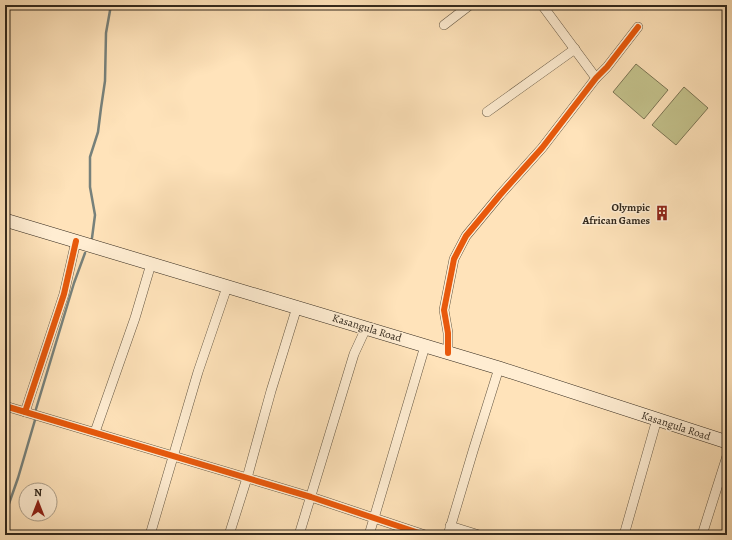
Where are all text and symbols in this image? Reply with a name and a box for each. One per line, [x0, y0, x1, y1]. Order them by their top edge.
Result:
place label: Olympic African Games [581, 200, 651, 228]
building icon: Olympic African Games [653, 204, 671, 222]
street label: Kasangula Road [330, 310, 404, 346]
street label: Kasangula Road [640, 408, 713, 444]
north arrow [18, 482, 58, 522]
text: N [34, 485, 42, 500]

